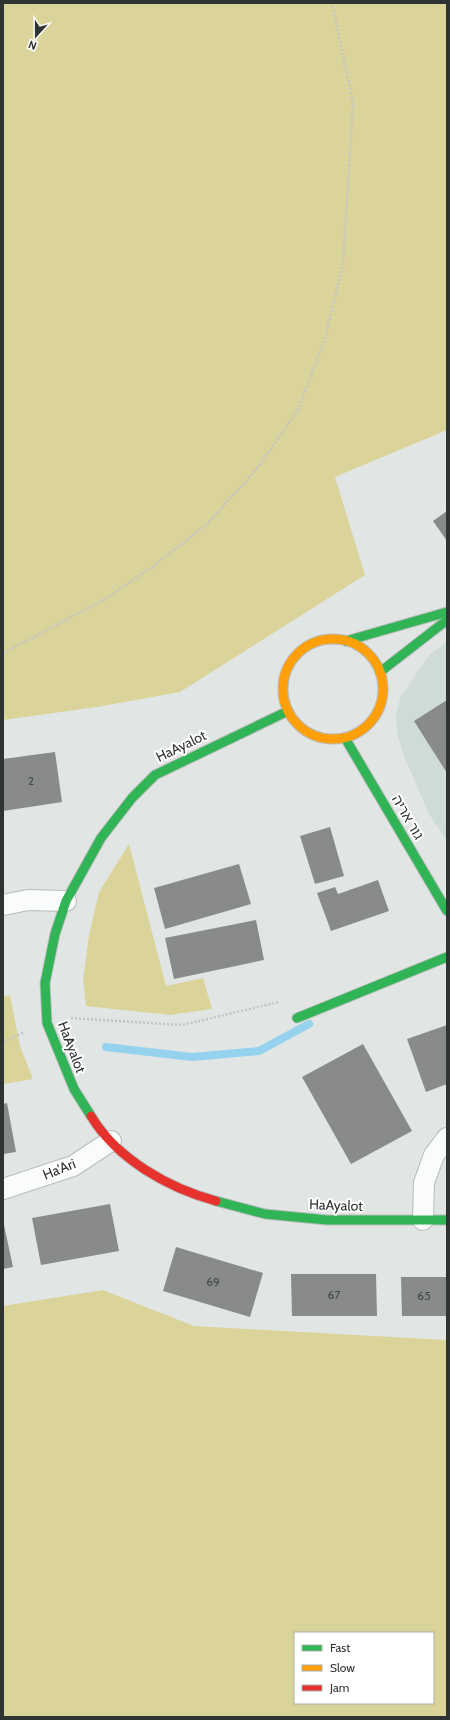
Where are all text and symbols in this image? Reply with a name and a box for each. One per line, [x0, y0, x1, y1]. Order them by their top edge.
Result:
north arrow [16, 16, 56, 56]
text: N [26, 37, 39, 53]
street label: HaAyalot [153, 726, 209, 766]
house number: 2 [28, 773, 34, 788]
street label: גור אריה [388, 791, 428, 843]
street label: HaAyalot [54, 1019, 90, 1076]
street label: Ha'Ari [40, 1154, 78, 1184]
street label: HaAyalot [309, 1195, 363, 1215]
house number: 69 [206, 1274, 220, 1289]
house number: 67 [328, 1287, 340, 1302]
house number: 65 [417, 1288, 431, 1303]
legend [294, 1632, 434, 1704]
text: Fast [330, 1640, 350, 1655]
text: Slow [330, 1660, 355, 1675]
text: Jam [329, 1680, 349, 1695]

